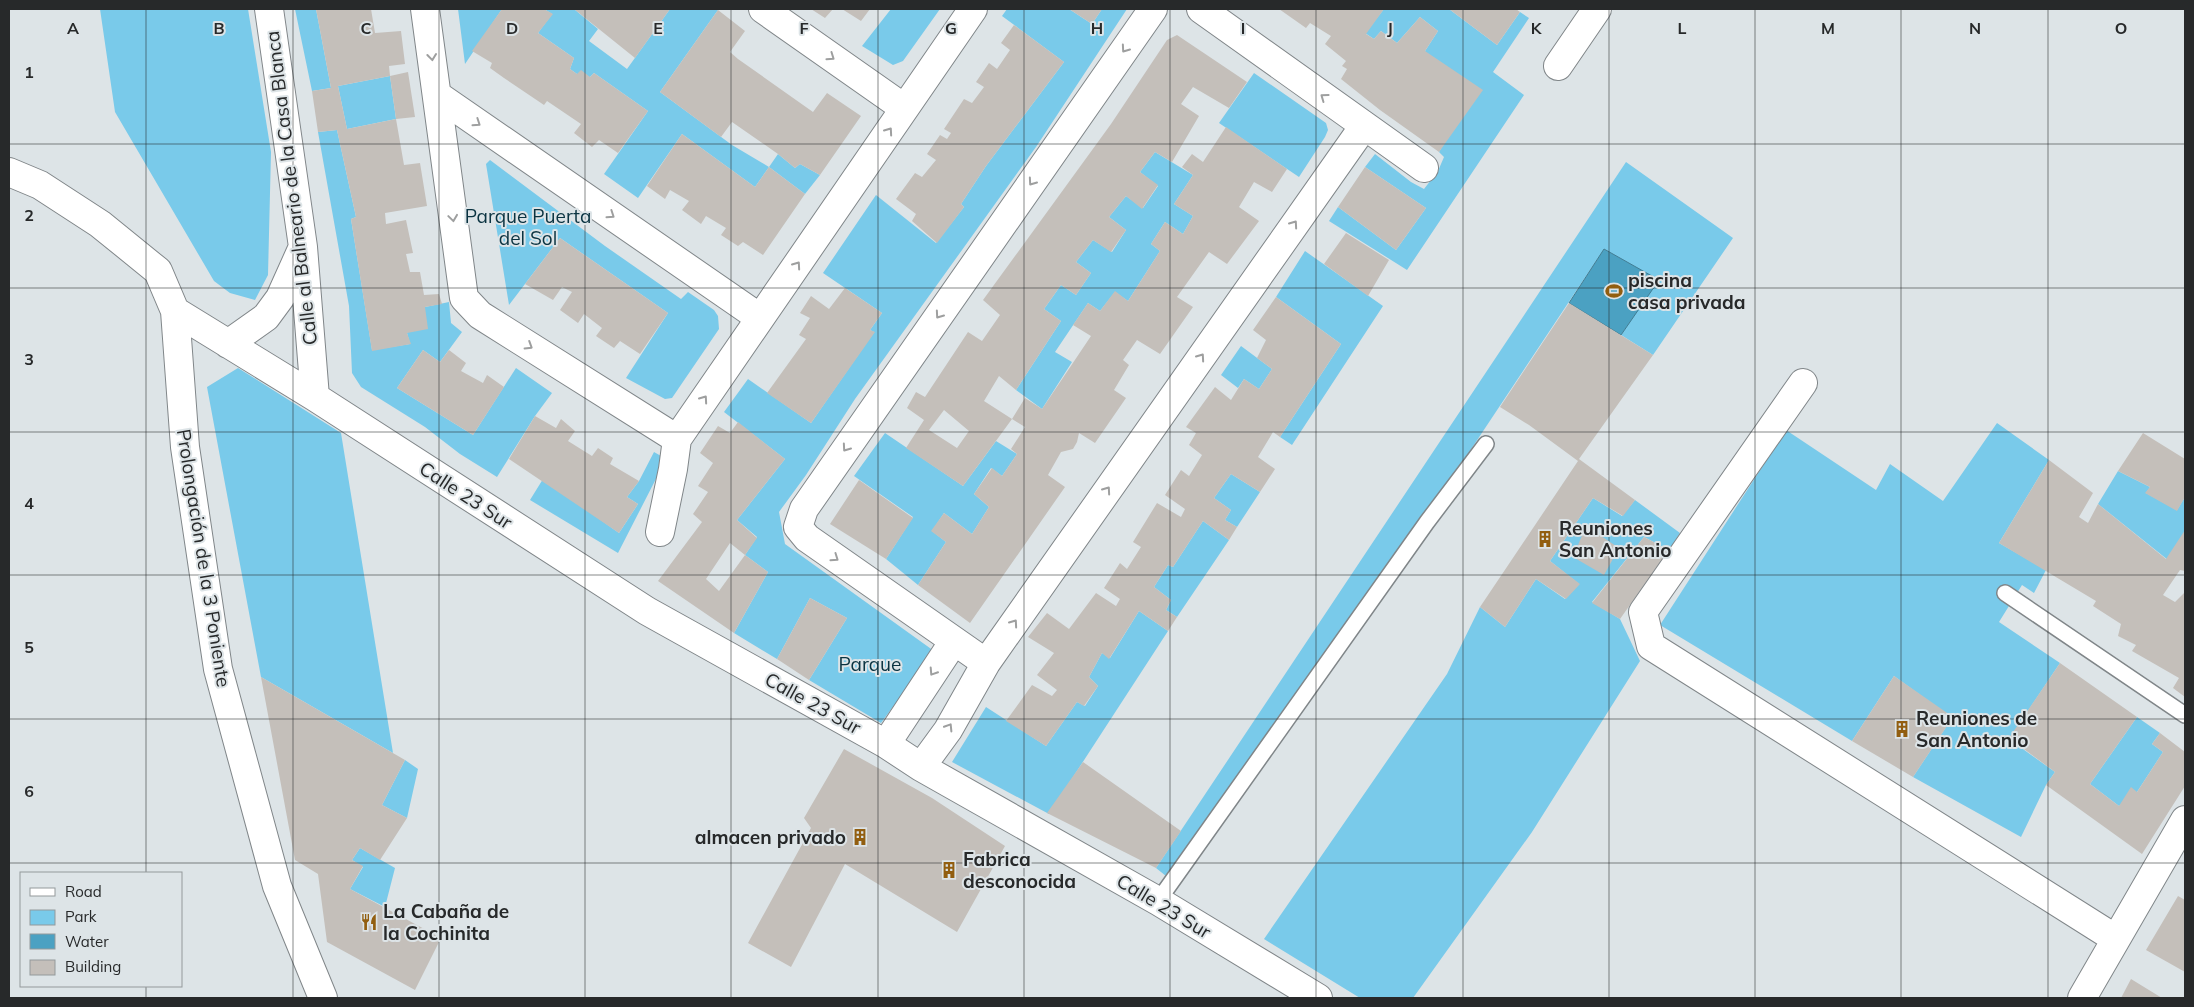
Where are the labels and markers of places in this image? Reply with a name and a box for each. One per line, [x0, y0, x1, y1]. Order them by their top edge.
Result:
place label: piscina casa privada [1628, 268, 1746, 314]
sports icon: piscina casa privada [1604, 281, 1624, 301]
place label: Reuniones San Antonio [1559, 516, 1671, 562]
building icon: Reuniones San Antonio [1535, 529, 1555, 549]
place label: Reuniones de San Antonio [1916, 706, 2037, 752]
building icon: Reuniones de San Antonio [1892, 719, 1912, 739]
place label: almacen privado [695, 825, 846, 849]
building icon: almacen privado [850, 827, 870, 847]
place label: Fabrica desconocida [963, 847, 1076, 893]
building icon: Fabrica desconocida [939, 860, 959, 880]
place label: La Cabaña de la Cochinita [383, 899, 509, 945]
restaurant icon: La Cabaña de la Cochinita [359, 912, 379, 932]

